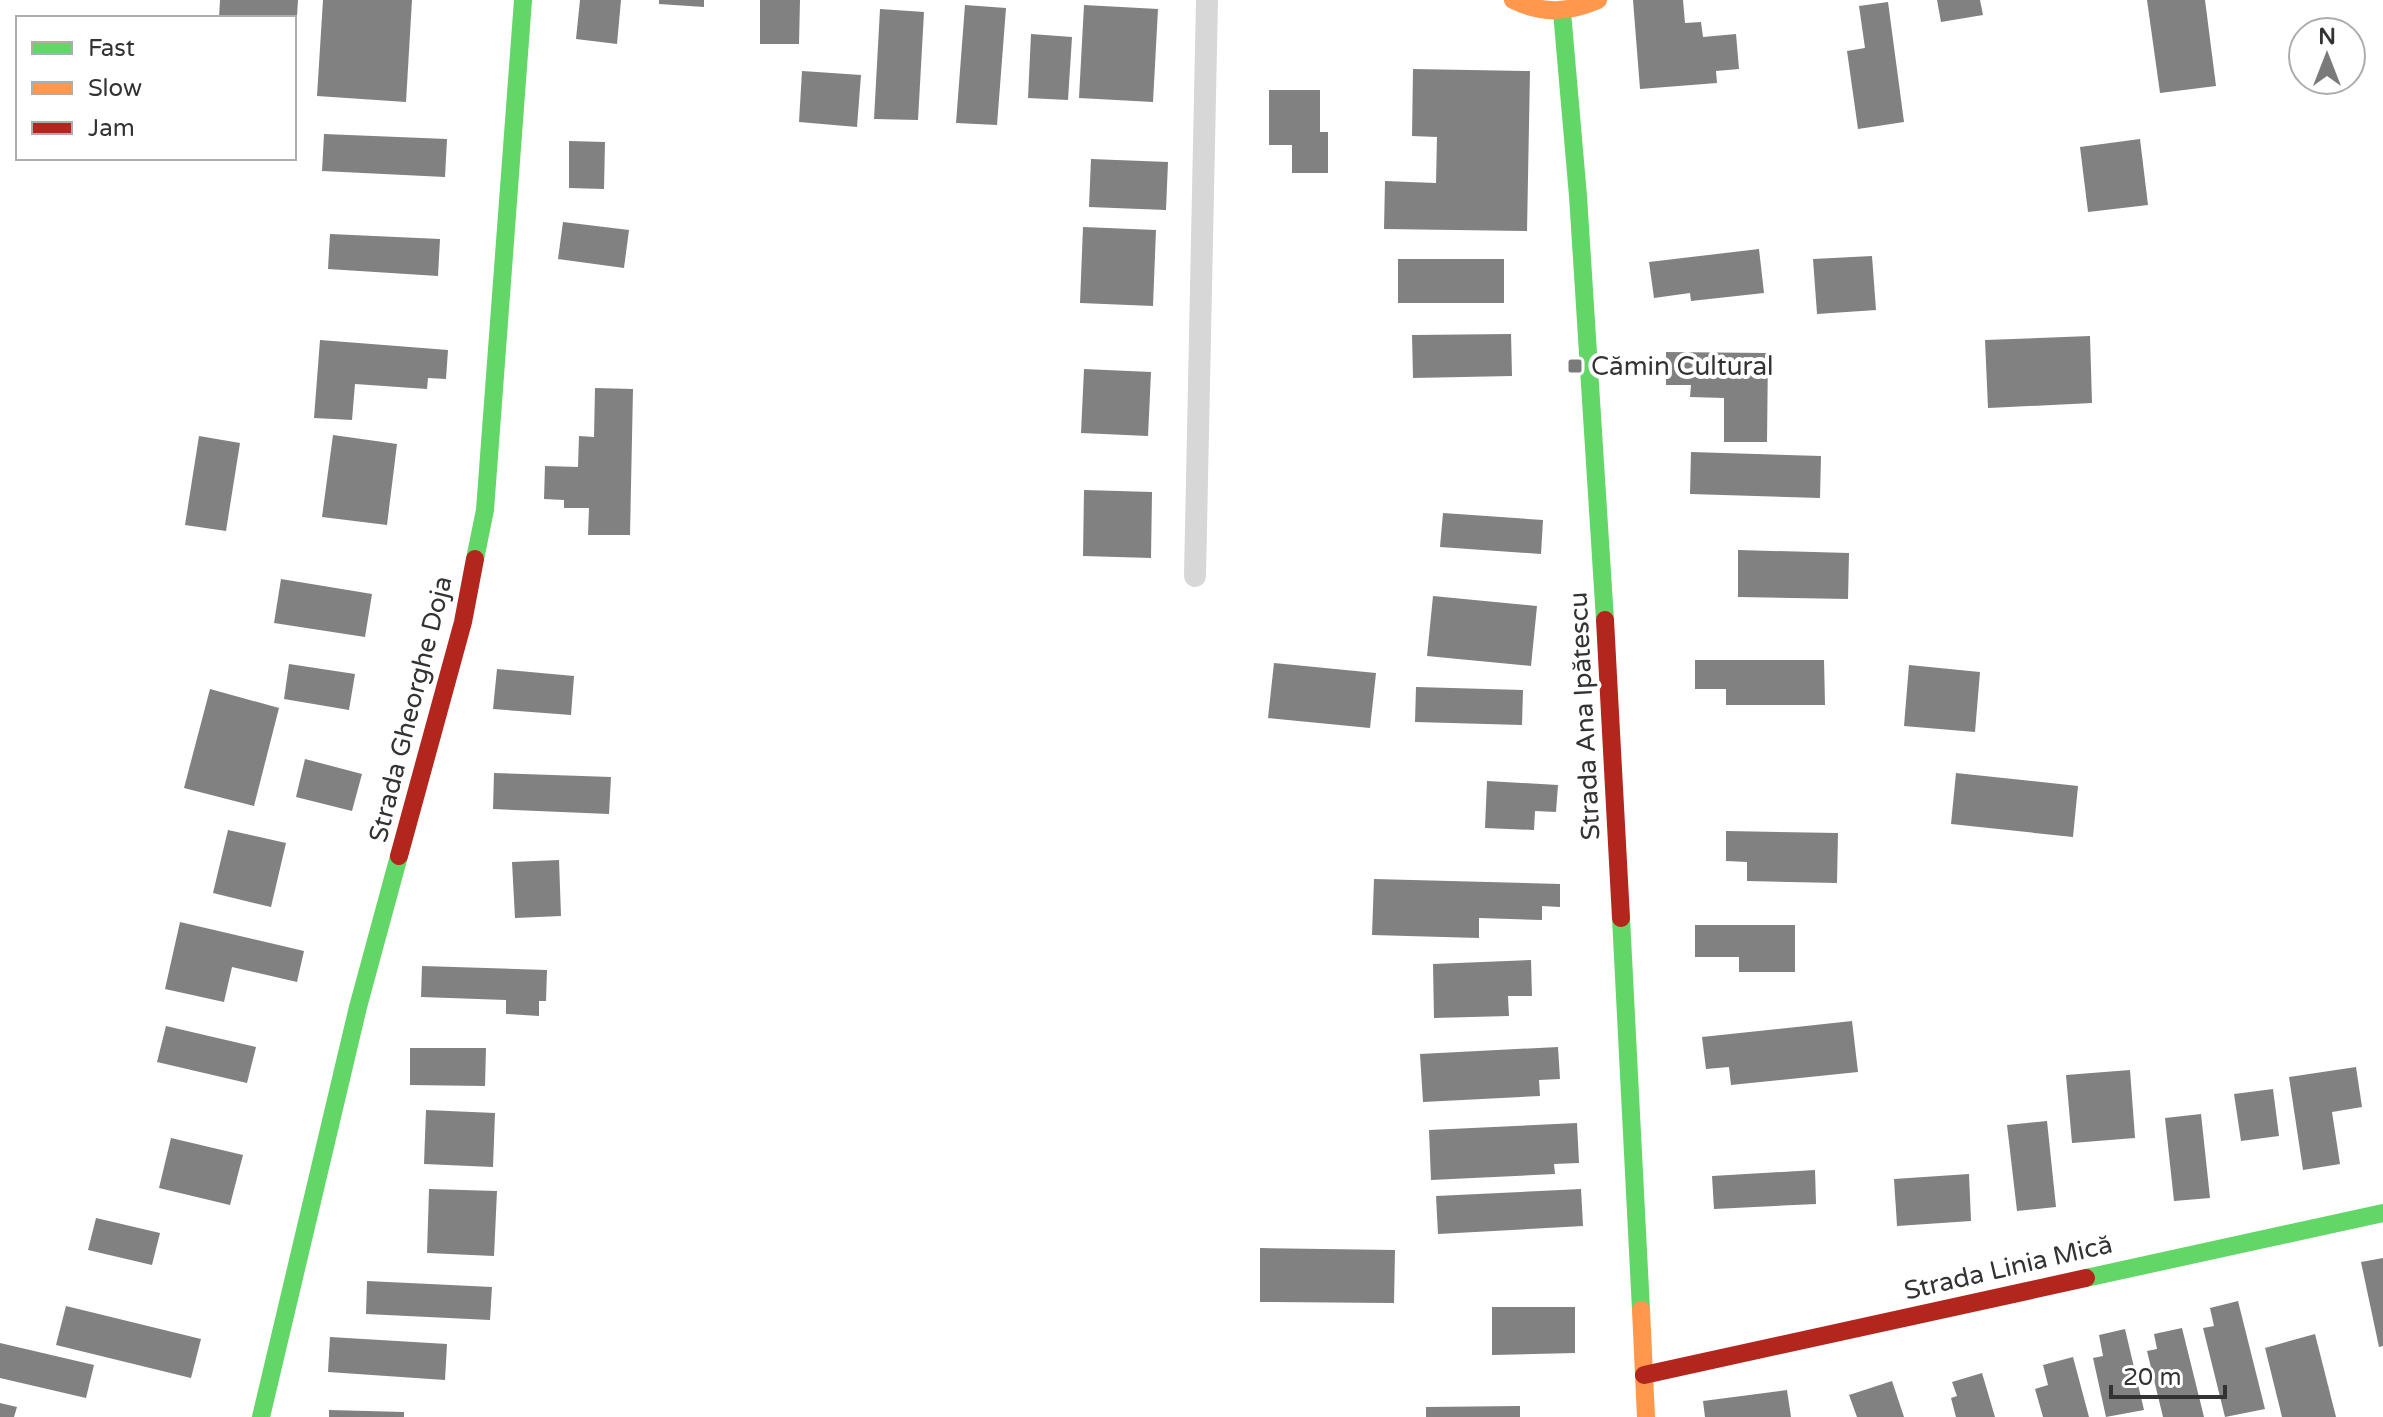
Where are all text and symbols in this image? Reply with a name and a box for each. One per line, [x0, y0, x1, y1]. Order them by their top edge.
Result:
legend [16, 16, 296, 160]
north arrow [2287, 16, 2367, 96]
text: N [2318, 24, 2336, 50]
text: Fast [88, 34, 135, 63]
text: Slow [88, 74, 142, 103]
text: Jam [88, 114, 135, 143]
place label: Cămin Cultural [1591, 351, 1774, 382]
marker: Cămin Cultural [1566, 357, 1584, 375]
street label: Strada Gheorghe Doja [362, 573, 459, 845]
street label: Strada Ana Ipătescu [1563, 591, 1606, 841]
street label: Strada Linia Mică [1901, 1228, 2115, 1307]
scale bar [2111, 1349, 2225, 1399]
text: 20 m [2123, 1363, 2181, 1392]

